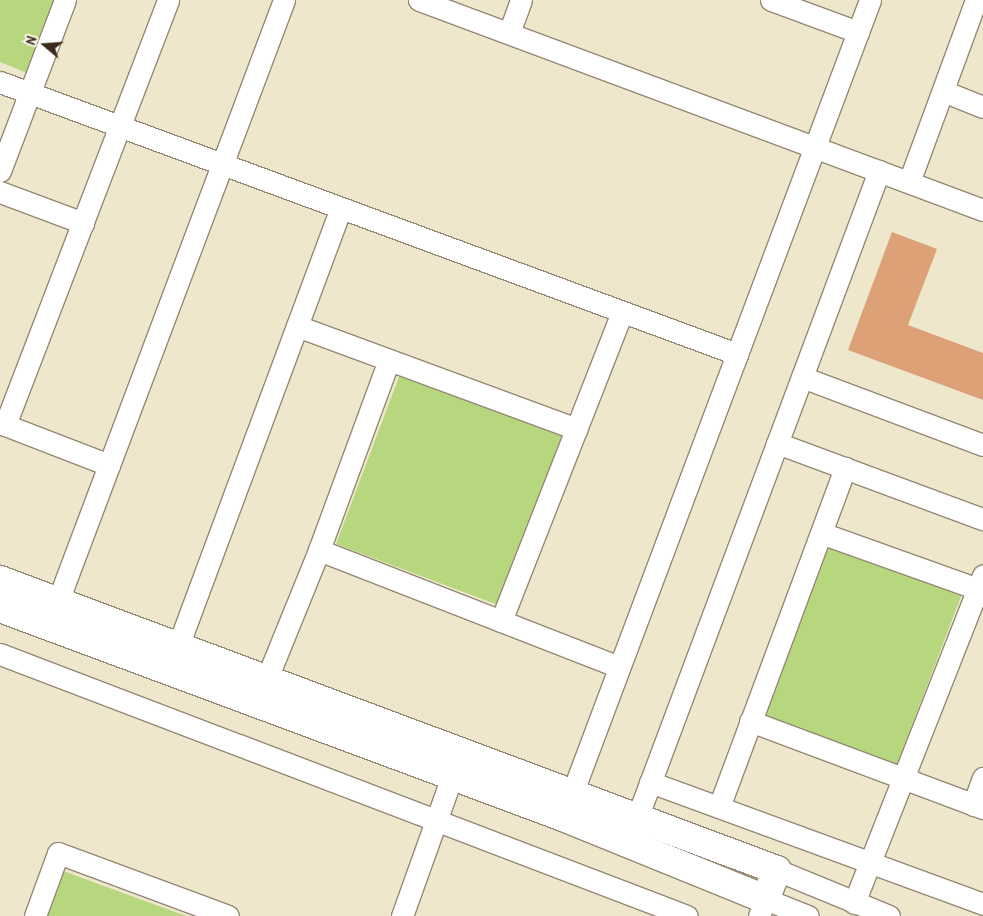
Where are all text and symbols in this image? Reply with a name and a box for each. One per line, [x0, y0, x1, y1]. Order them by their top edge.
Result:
north arrow [20, 20, 70, 70]
text: N [20, 34, 40, 47]

